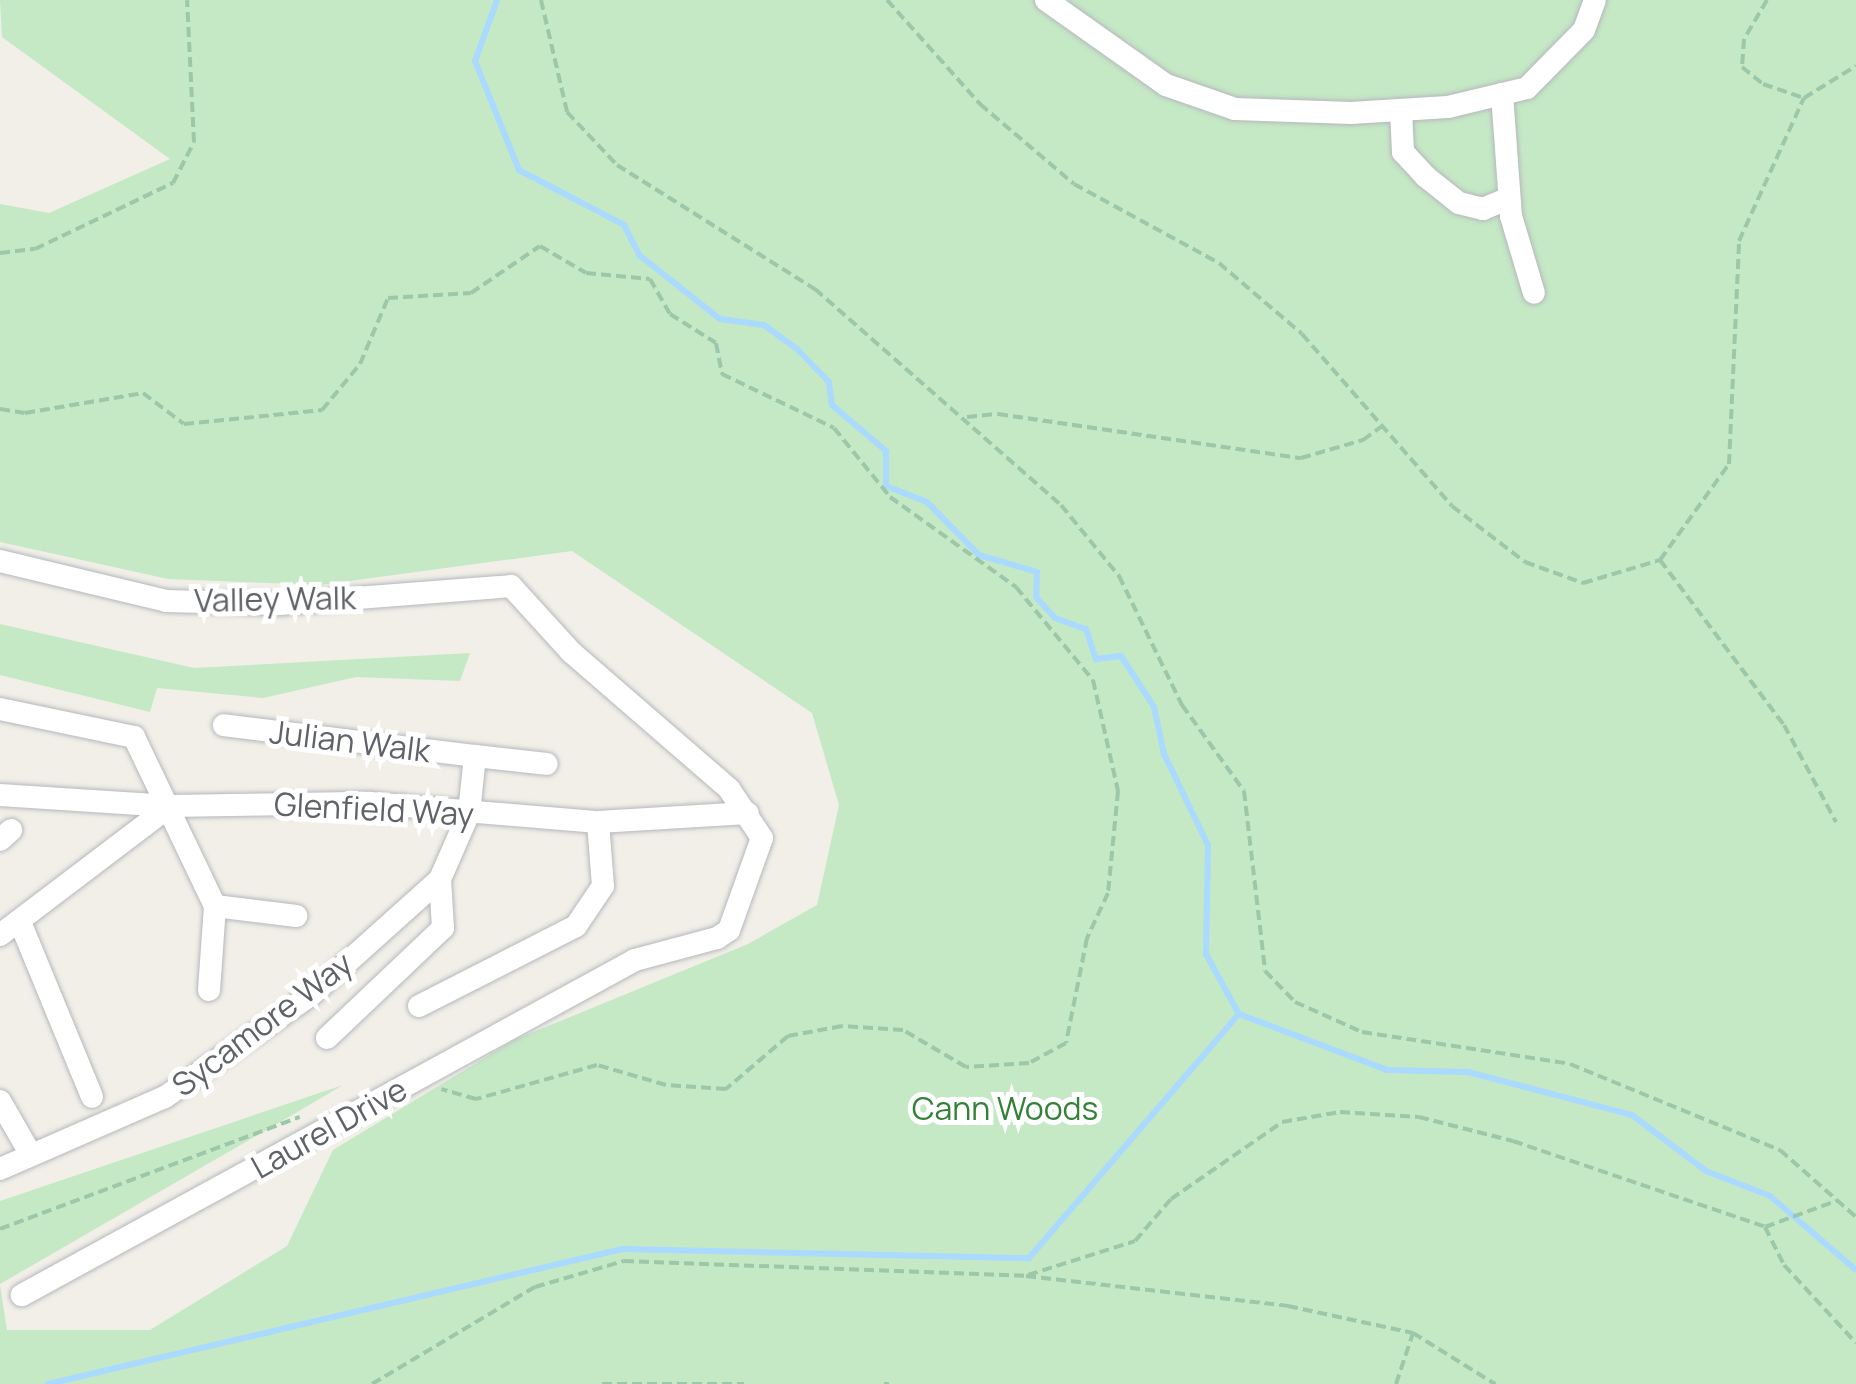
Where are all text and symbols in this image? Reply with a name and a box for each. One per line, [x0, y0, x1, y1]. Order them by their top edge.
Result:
street label: Valley Walk [194, 578, 356, 620]
street label: Julian Walk [267, 712, 433, 770]
street label: Glenfield Way [273, 785, 475, 833]
street label: Sycamore Way [164, 944, 360, 1104]
street label: Laurel Drive [245, 1070, 413, 1186]
park label: Cann Woods [912, 1089, 1098, 1127]

